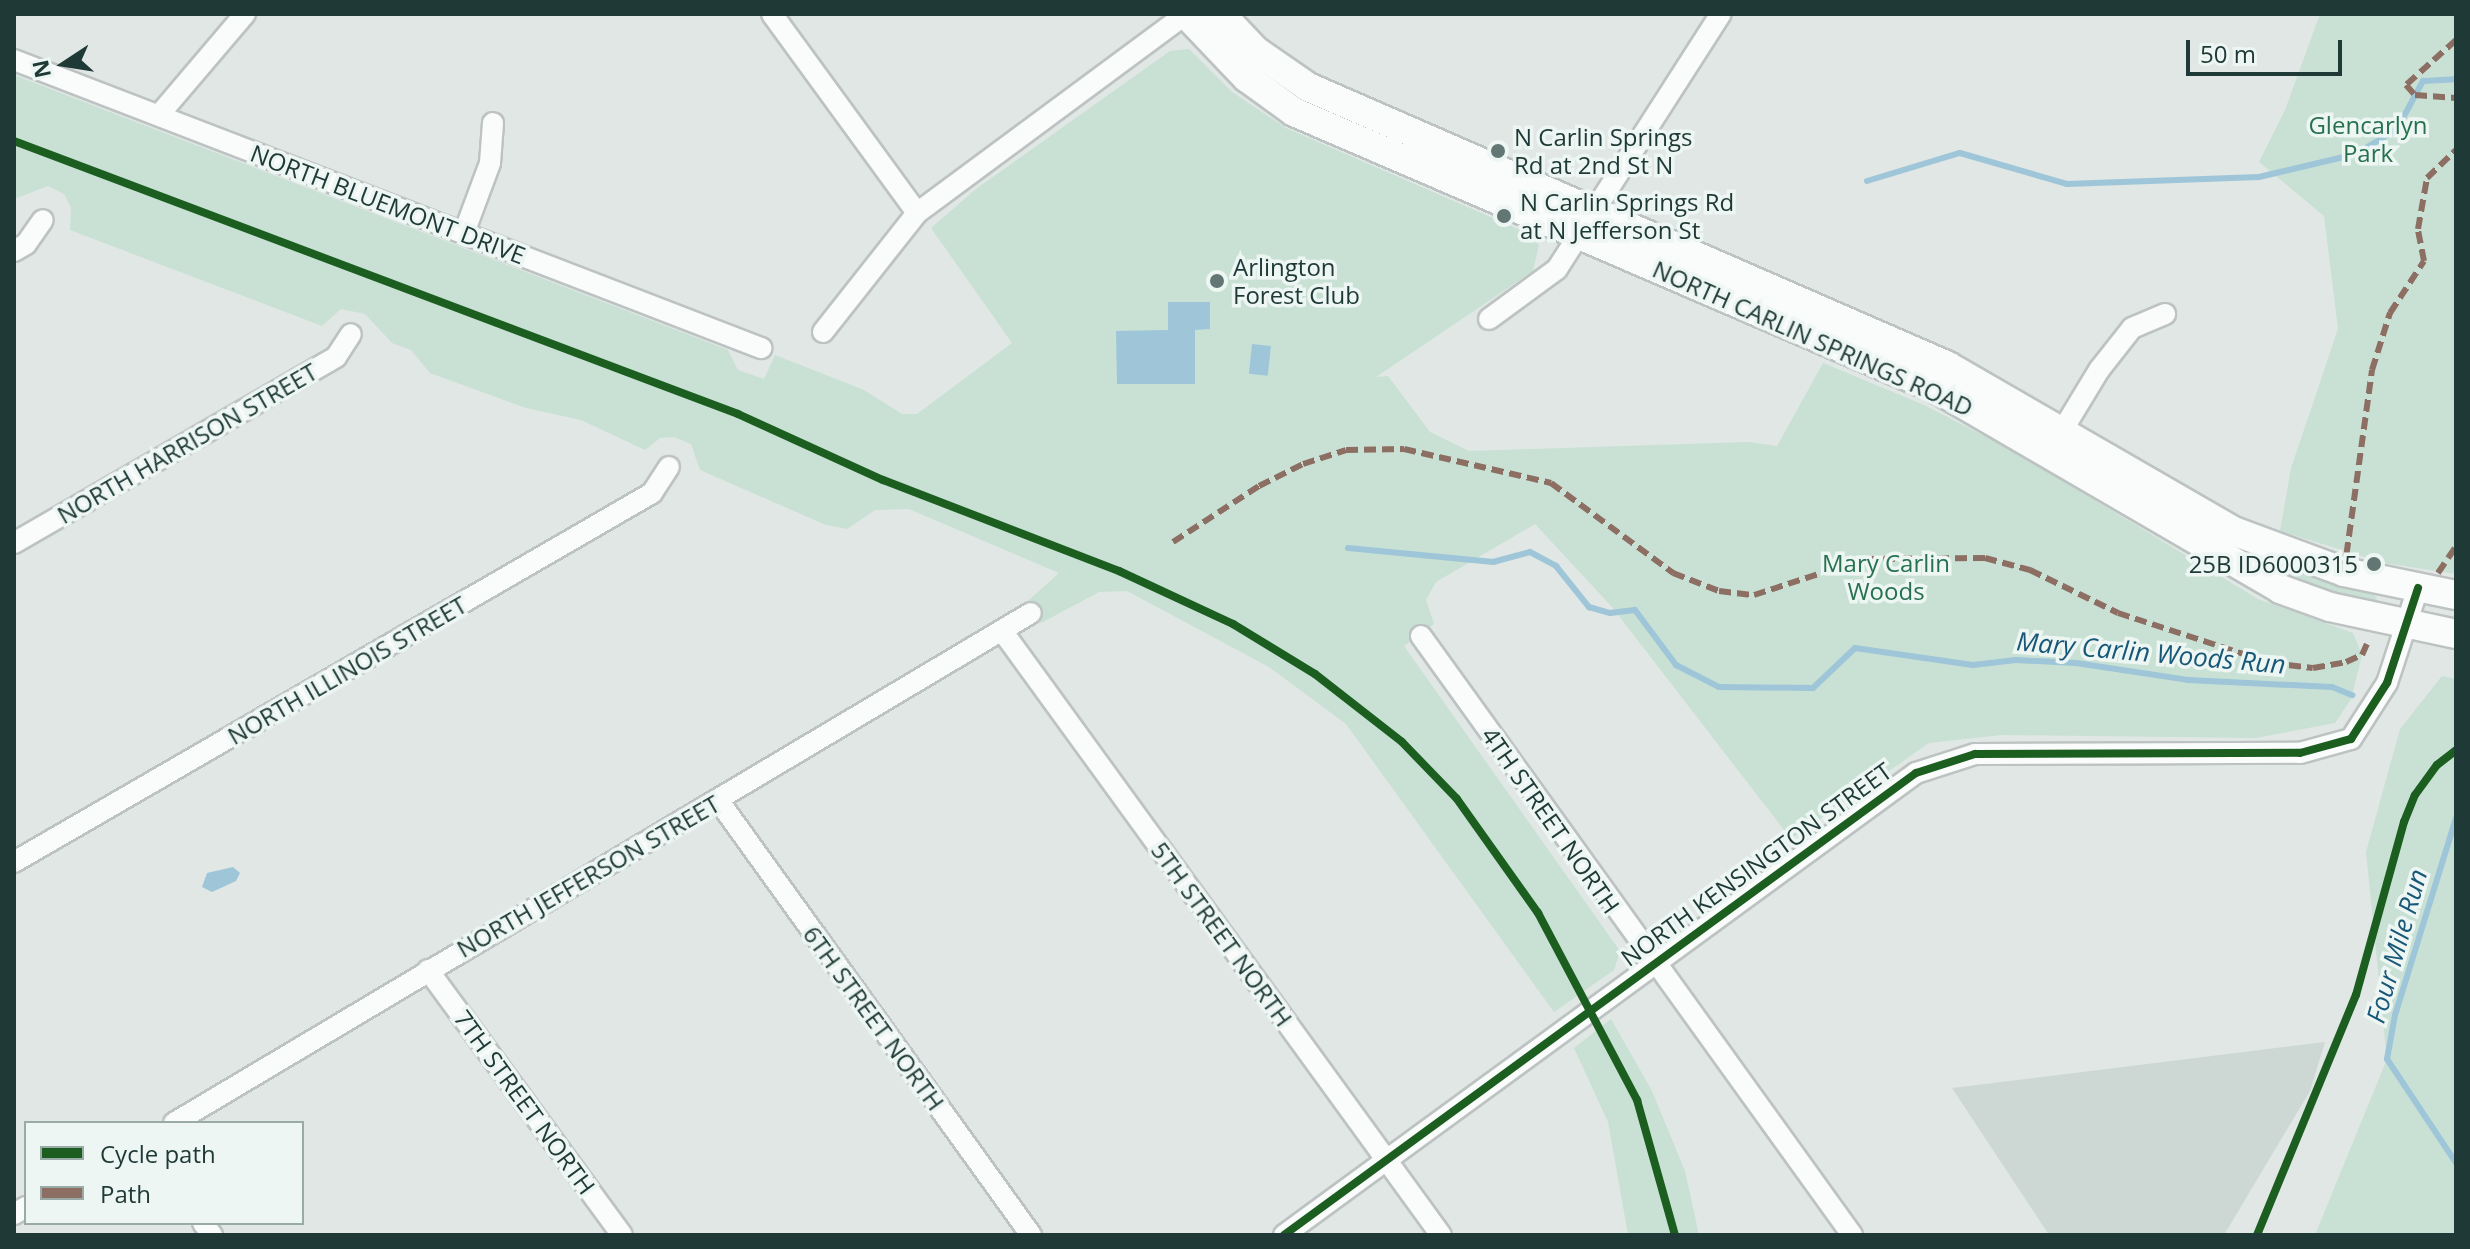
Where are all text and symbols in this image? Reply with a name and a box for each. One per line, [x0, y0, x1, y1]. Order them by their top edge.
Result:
north arrow [24, 24, 104, 104]
scale bar [2190, 24, 2346, 74]
text: 50 m [2200, 37, 2256, 70]
text: N [24, 57, 57, 81]
park label: Glencarlyn Park [2308, 111, 2428, 167]
place label: N Carlin Springs Rd at 2nd St N [1514, 123, 1693, 179]
street label: NORTH BLUEMONT DRIVE [247, 138, 529, 270]
marker: N Carlin Springs Rd at 2nd St N [1489, 142, 1507, 160]
place label: N Carlin Springs Rd at N Jefferson St [1520, 188, 1734, 244]
marker: N Carlin Springs Rd at N Jefferson St [1495, 207, 1513, 225]
place label: Arlington Forest Club [1233, 253, 1360, 309]
street label: NORTH CARLIN SPRINGS ROAD [1648, 254, 1978, 422]
marker: Arlington Forest Club [1208, 272, 1226, 290]
street label: NORTH HARRISON STREET [52, 357, 322, 529]
park label: Mary Carlin Woods [1822, 549, 1950, 605]
place label: 25B ID6000315 [2189, 550, 2358, 578]
marker: 25B ID6000315 [2365, 555, 2383, 573]
street label: NORTH ILLINOIS STREET [222, 590, 472, 750]
water label: Mary Carlin Woods Run [2015, 626, 2287, 680]
street label: 4TH STREET NORTH [1476, 721, 1626, 919]
street label: NORTH KENSINGTON STREET [1615, 756, 1897, 972]
street label: NORTH JEFFERSON STREET [451, 789, 725, 963]
street label: 5TH STREET NORTH [1146, 836, 1298, 1032]
water label: Four Mile Run [2360, 866, 2434, 1026]
street label: 6TH STREET NORTH [798, 920, 950, 1116]
street label: 7TH STREET NORTH [449, 1004, 601, 1200]
legend [24, 1121, 304, 1225]
text: Cycle path [100, 1137, 216, 1170]
text: Path [100, 1177, 151, 1210]

